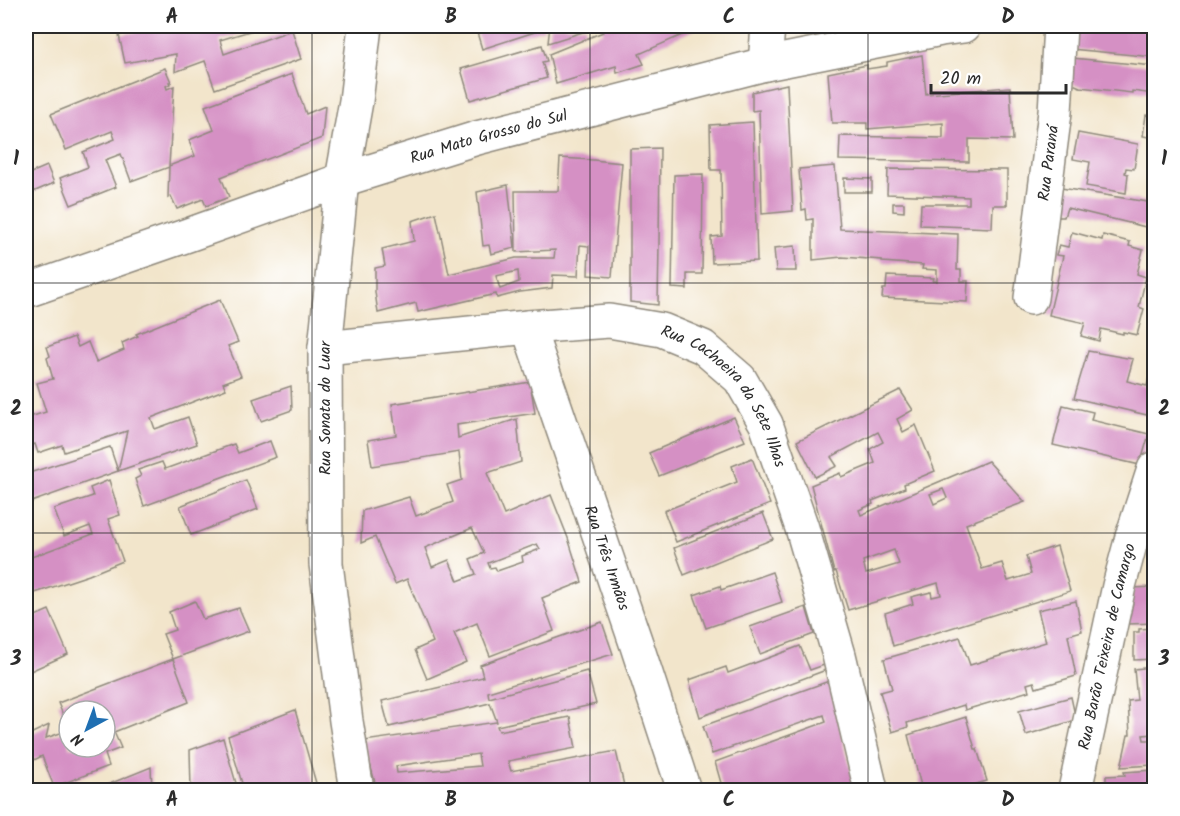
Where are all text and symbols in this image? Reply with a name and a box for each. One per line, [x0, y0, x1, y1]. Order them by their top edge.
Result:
text: A [166, 2, 178, 34]
text: B [445, 2, 457, 34]
text: C [723, 2, 735, 34]
text: D [1001, 2, 1015, 34]
scale bar [931, 57, 1066, 95]
text: 20 m [940, 65, 981, 94]
street label: Rua Mato Grosso do Sul [407, 103, 570, 171]
street label: Rua Paraná [1031, 122, 1066, 202]
text: 1 [13, 144, 19, 176]
text: 1 [1161, 144, 1167, 176]
street label: Rua Cachoeira da Sete Ilhas [657, 318, 793, 471]
street label: Rua Sonata do Luar [312, 338, 338, 475]
text: 2 [10, 394, 22, 426]
text: 2 [1158, 394, 1170, 426]
street label: Rua Três Irmãos [577, 502, 637, 614]
street label: Rua Barão Teixeira de Camargo [1072, 540, 1142, 752]
text: 3 [10, 644, 22, 676]
text: 3 [1158, 644, 1170, 676]
north arrow [57, 699, 117, 759]
text: N [66, 726, 90, 752]
text: A [166, 785, 178, 816]
text: B [445, 785, 457, 816]
text: C [723, 785, 735, 816]
text: D [1001, 785, 1015, 816]

